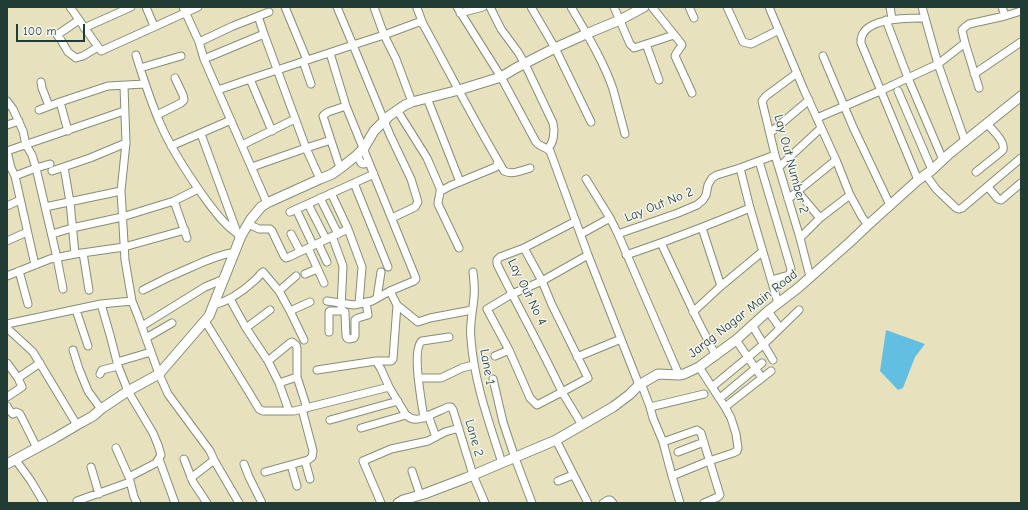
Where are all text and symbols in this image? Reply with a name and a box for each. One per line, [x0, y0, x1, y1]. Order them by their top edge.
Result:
scale bar [18, 16, 87, 42]
text: 100 m [23, 24, 56, 38]
street label: Lay Out Number 2 [770, 113, 812, 215]
street label: Lay Out No 2 [622, 184, 696, 226]
street label: Lay Out No 4 [504, 256, 550, 328]
street label: Jarag Nagar Main Road [685, 267, 801, 361]
street label: Lane 1 [476, 348, 498, 386]
street label: Lane 2 [461, 418, 487, 458]

